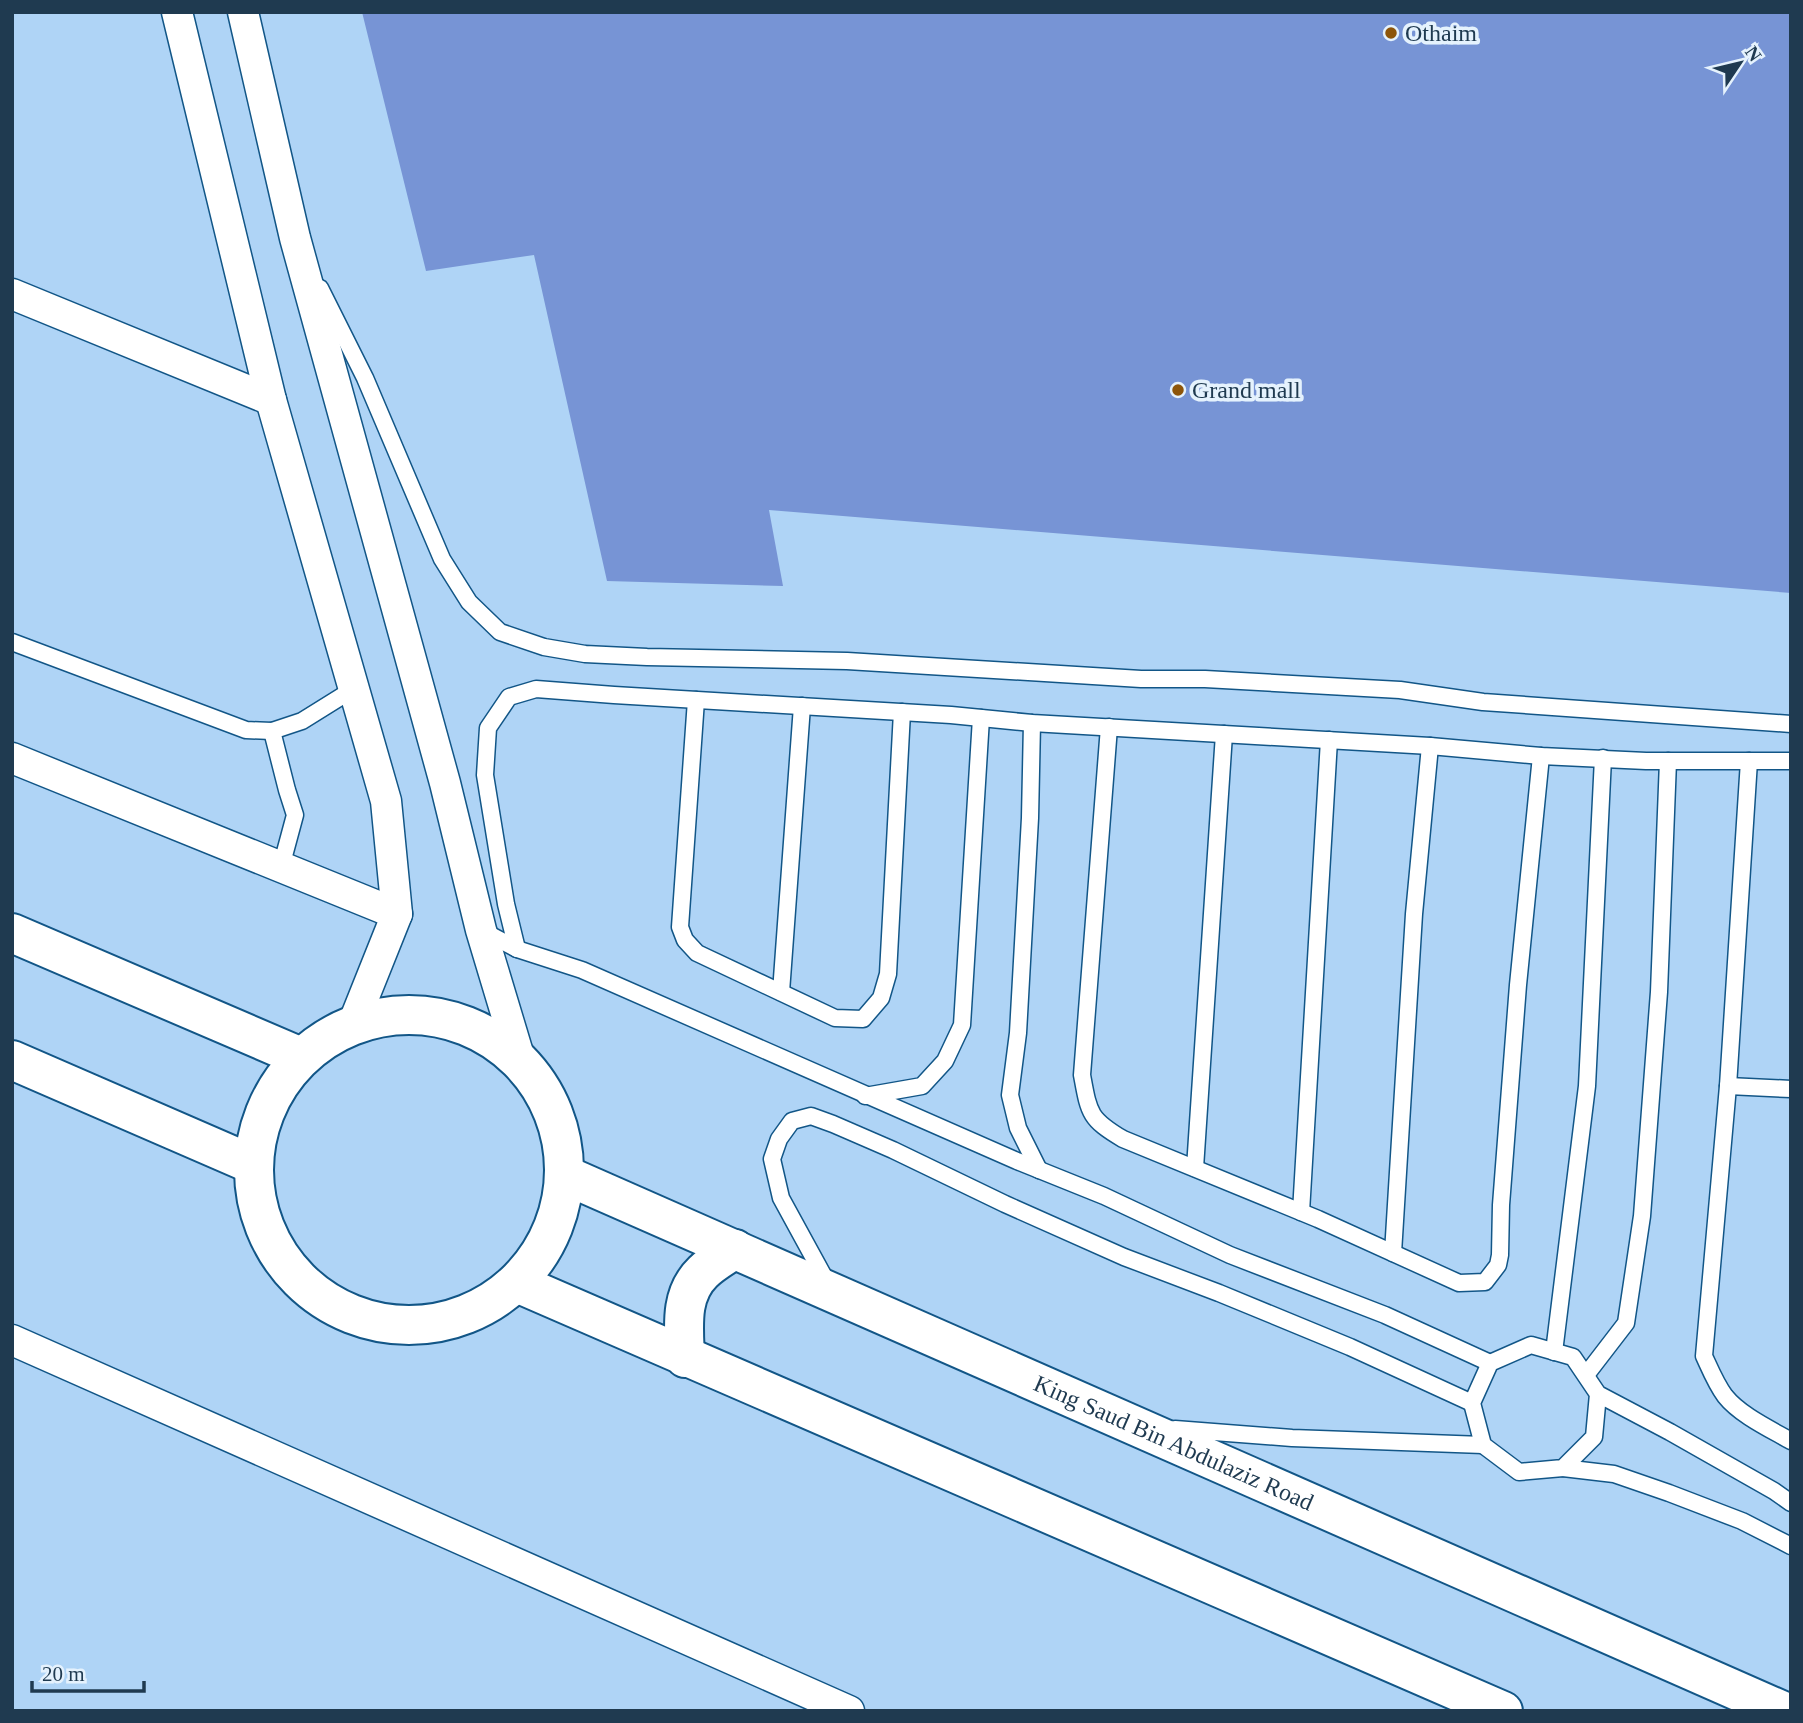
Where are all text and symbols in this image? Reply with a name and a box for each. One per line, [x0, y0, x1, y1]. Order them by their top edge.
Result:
place label: Othaim [1405, 20, 1477, 46]
marker: Othaim [1383, 25, 1399, 41]
north arrow [1705, 28, 1775, 98]
text: N [1741, 42, 1766, 65]
place label: Grand mall [1192, 377, 1301, 403]
marker: Grand mall [1170, 382, 1186, 398]
street label: King Saud Bin Abdulaziz Road [1030, 1370, 1317, 1516]
scale bar [32, 1650, 144, 1694]
text: 20 m [42, 1662, 85, 1686]

